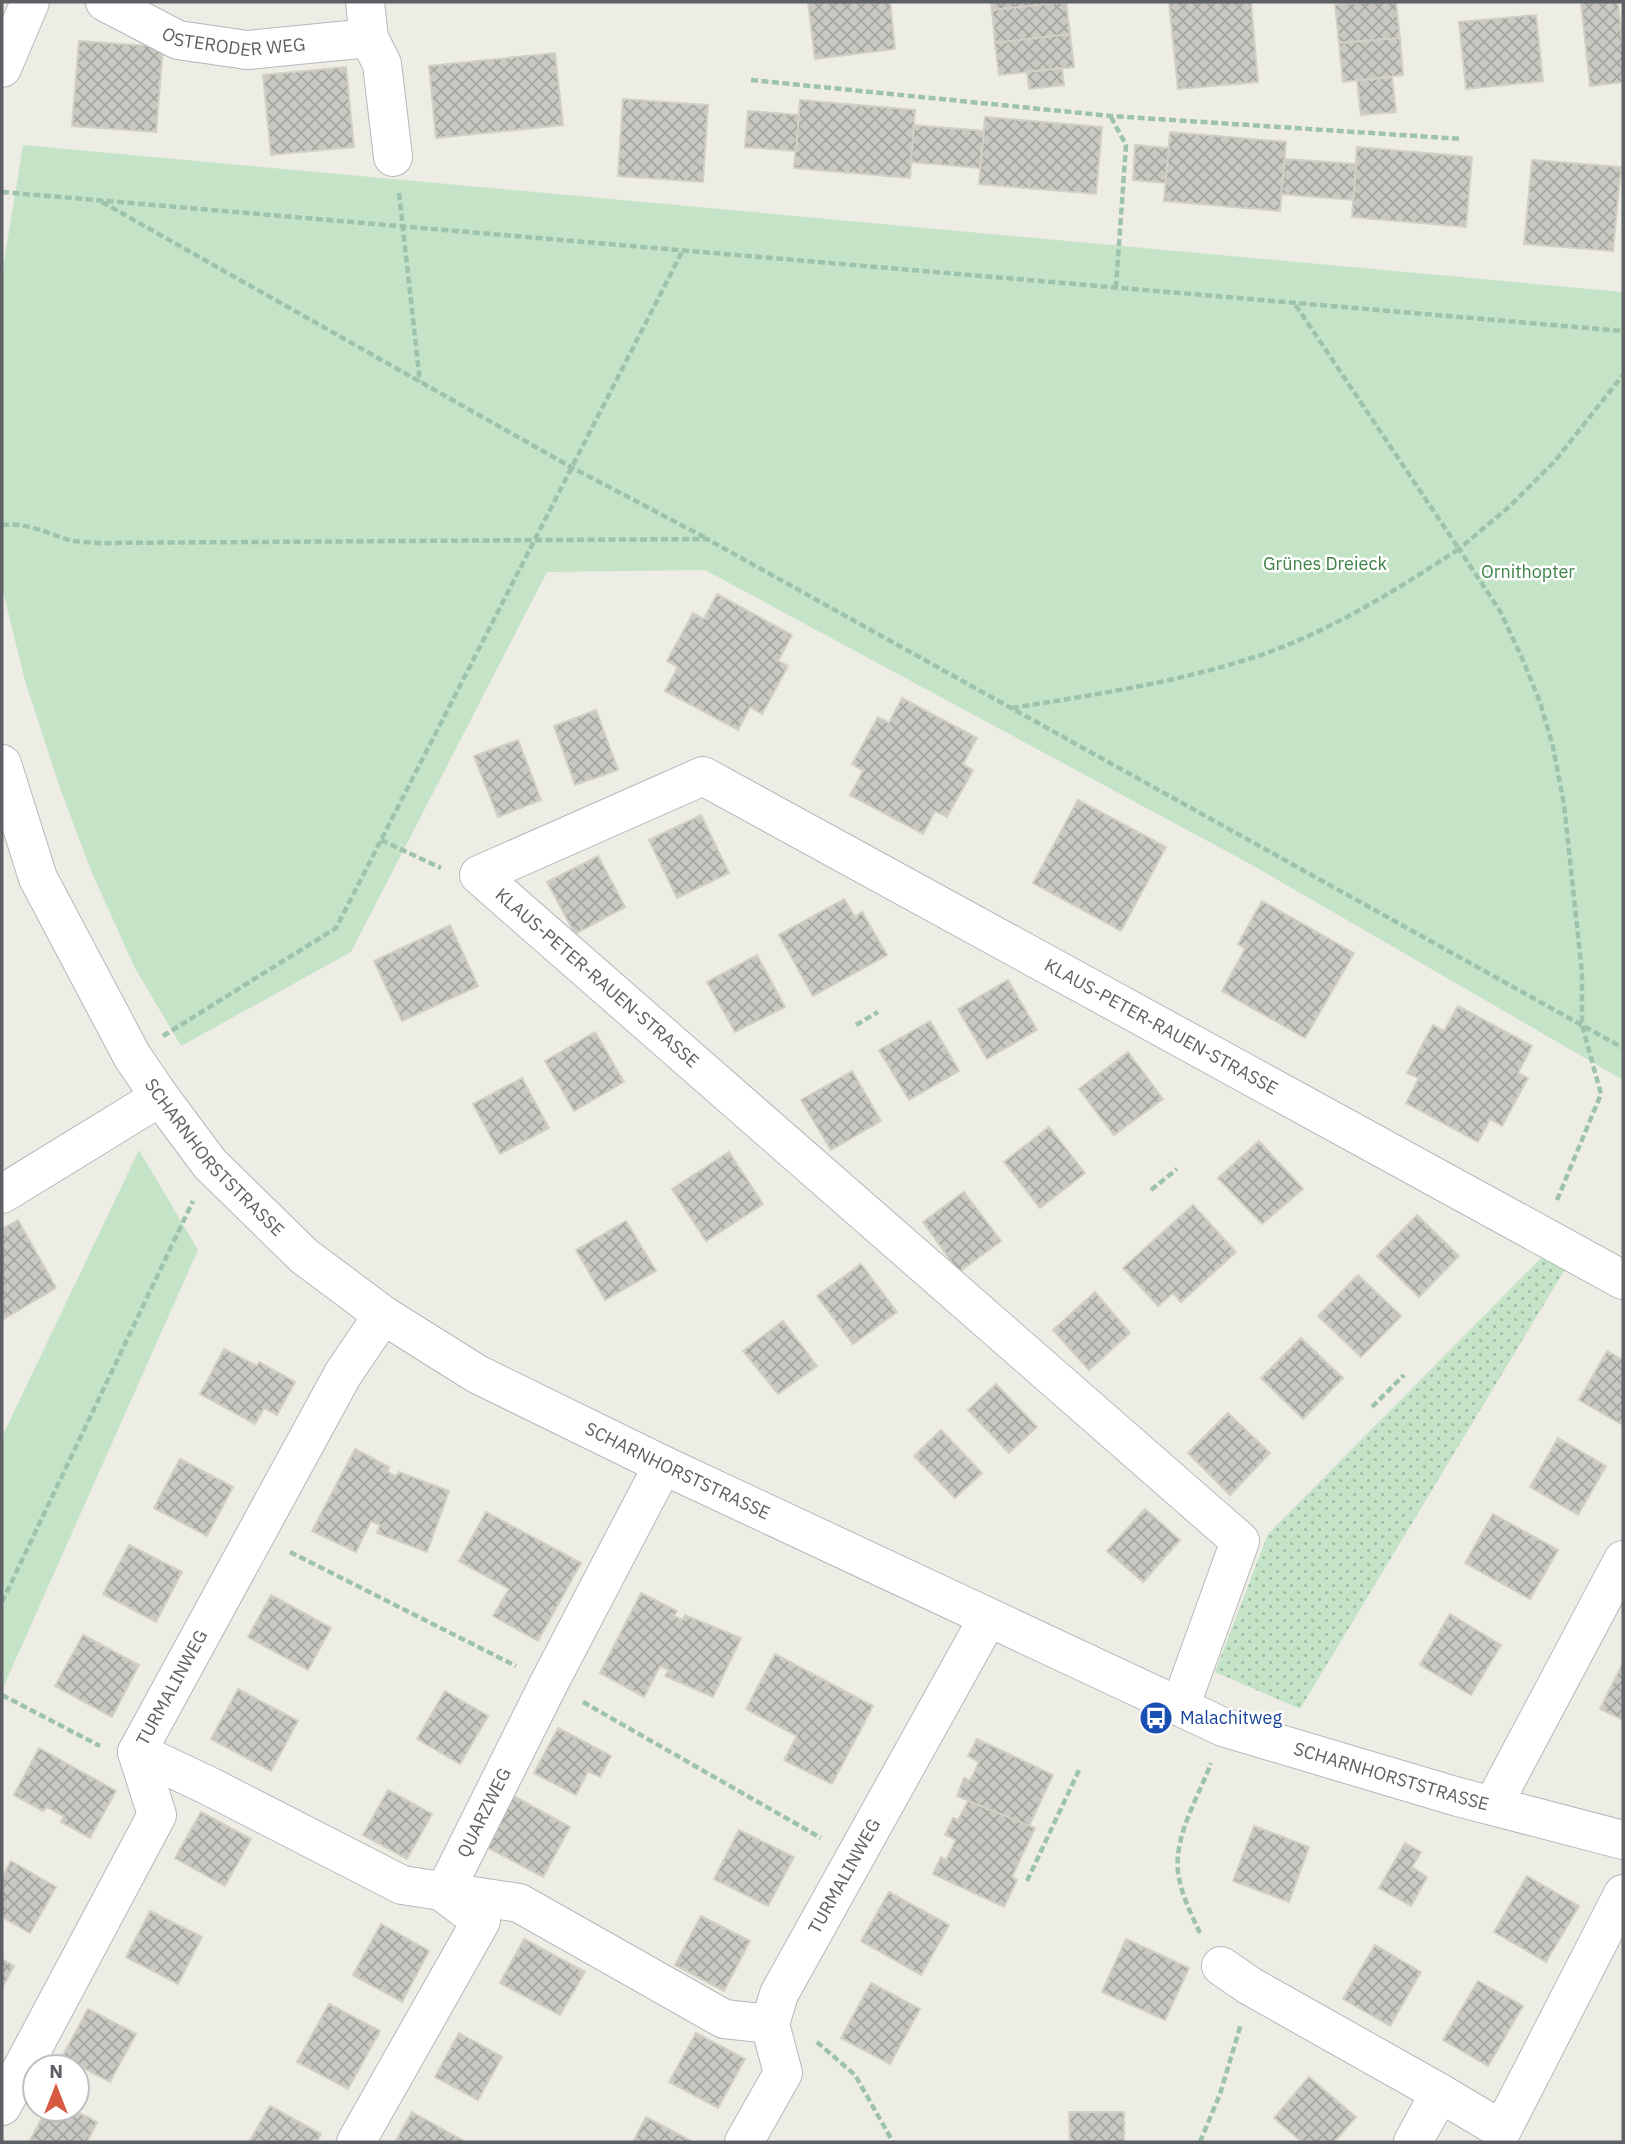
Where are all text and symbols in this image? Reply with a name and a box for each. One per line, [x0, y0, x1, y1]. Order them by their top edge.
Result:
street label: OSTERODER WEG [158, 22, 306, 61]
park label: Grünes Dreieck [1263, 552, 1387, 575]
park label: Ornithopter [1481, 560, 1575, 583]
street label: KLAUS-PETER-RAUEN-STRASSE [491, 883, 704, 1072]
street label: KLAUS-PETER-RAUEN-STRASSE [1041, 953, 1282, 1100]
street label: SCHARNHORSTSTRASSE [140, 1074, 289, 1241]
street label: SCHARNHORSTSTRASSE [581, 1417, 774, 1525]
street label: TURMALINWEG [131, 1626, 212, 1749]
bus stop icon: Malachitweg [1137, 1699, 1175, 1737]
place label: Malachitweg [1180, 1706, 1282, 1729]
street label: SCHARNHORSTSTRASSE [1291, 1737, 1491, 1816]
street label: QUARZWEG [452, 1764, 516, 1861]
street label: TURMALINWEG [803, 1814, 885, 1938]
north arrow [21, 2053, 91, 2123]
text: N [49, 2059, 63, 2083]

